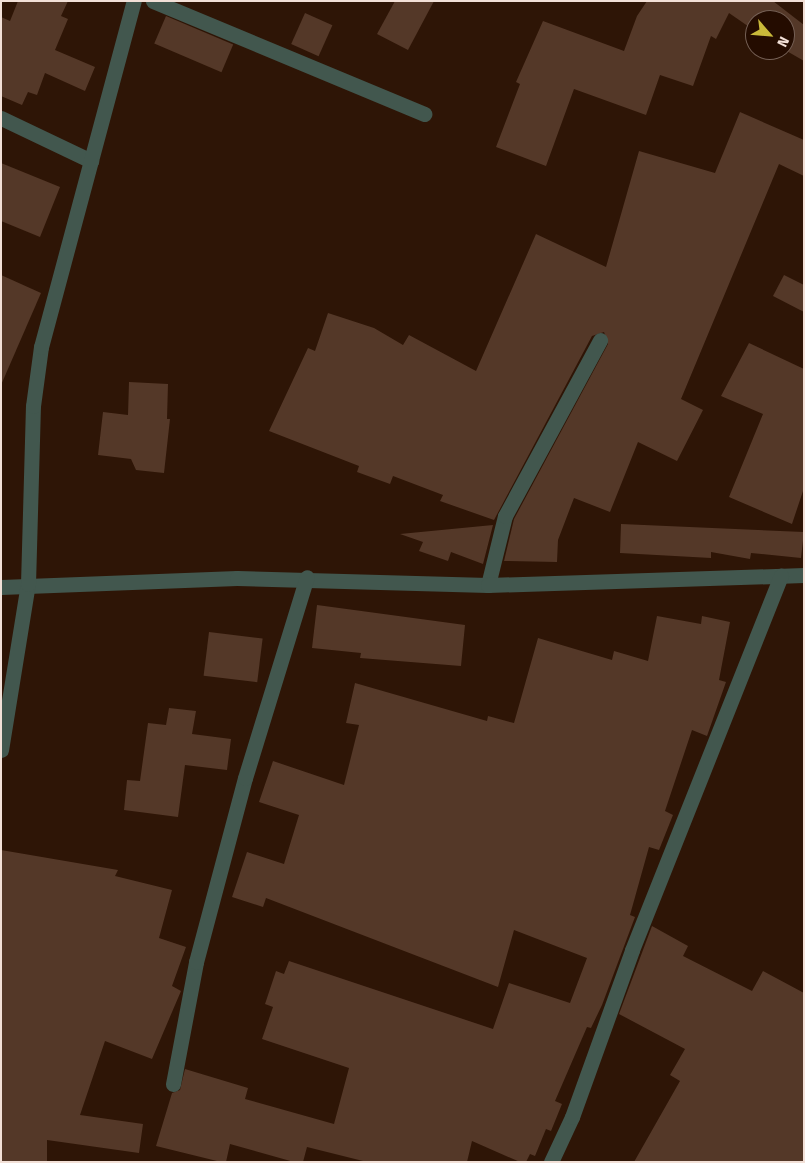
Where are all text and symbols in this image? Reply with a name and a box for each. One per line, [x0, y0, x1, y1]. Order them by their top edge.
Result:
north arrow [745, 10, 795, 60]
text: N [773, 34, 793, 50]

